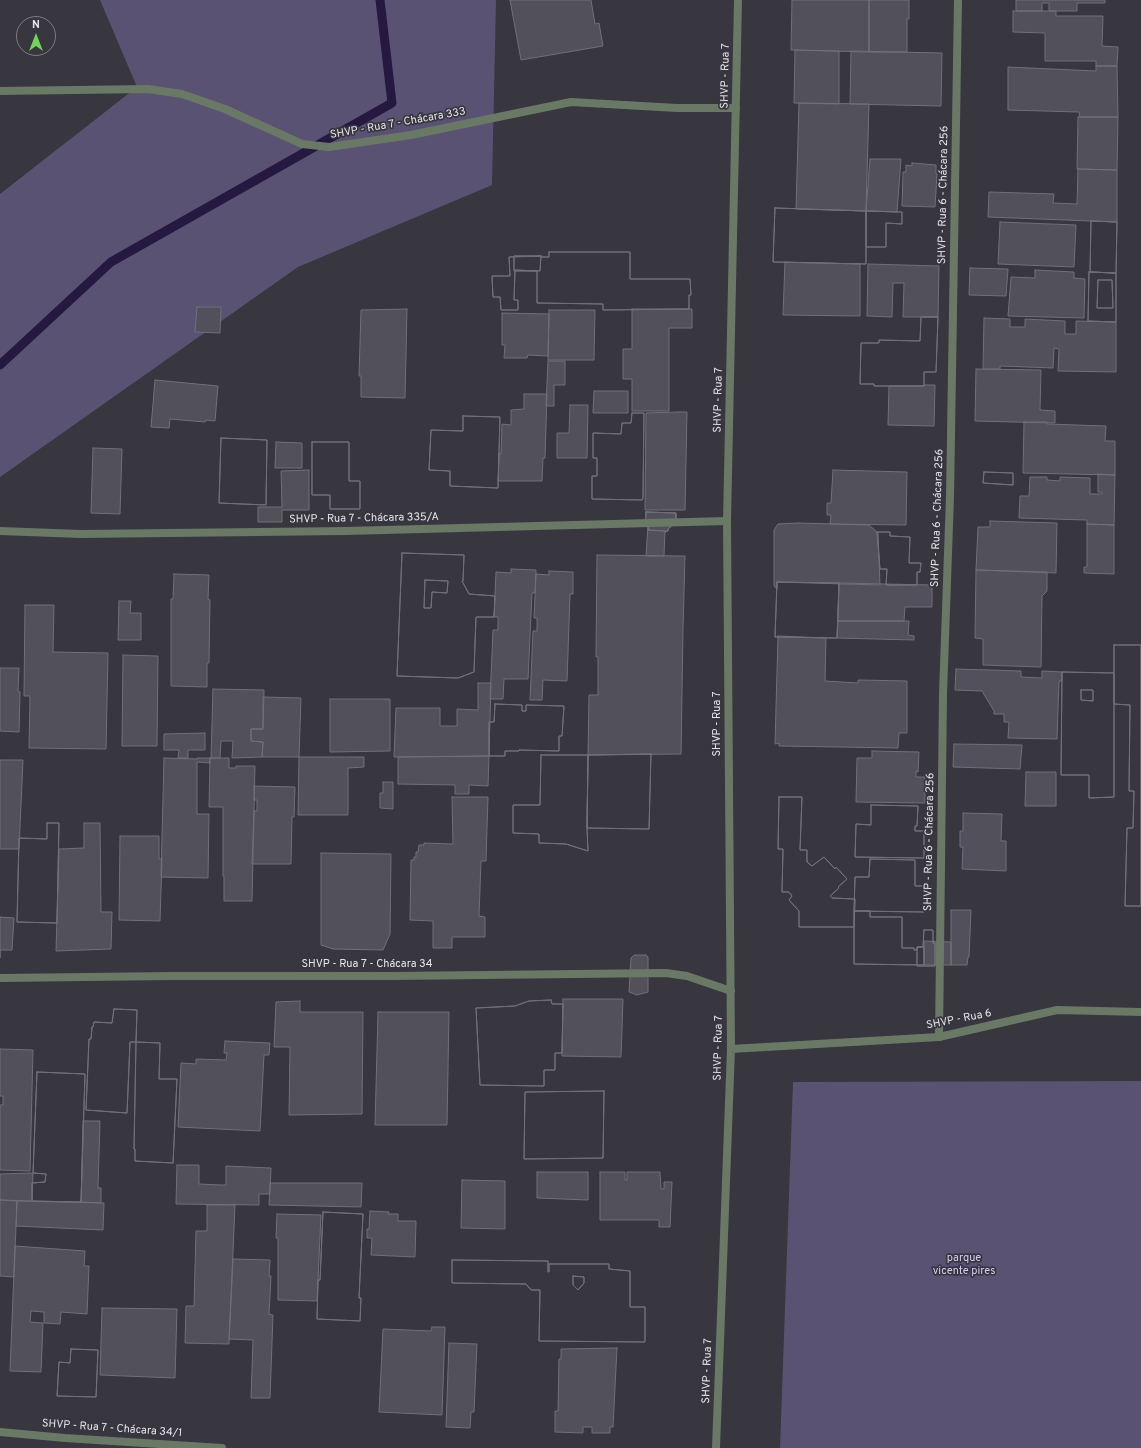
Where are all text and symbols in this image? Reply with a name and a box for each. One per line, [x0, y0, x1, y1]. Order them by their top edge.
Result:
north arrow [16, 16, 56, 56]
text: N [32, 18, 40, 32]
street label: SHVP - Rua 7 [719, 43, 733, 109]
street label: SHVP - Rua 7 - Chácara 333 [329, 106, 467, 142]
street label: SHVP - Rua 6 - Chácara 256 [936, 126, 952, 264]
street label: SHVP - Rua 7 [712, 367, 726, 433]
street label: SHVP - Rua 6 - Chácara 256 [929, 449, 947, 587]
street label: SHVP - Rua 7 - Chácara 335/A [289, 511, 439, 527]
street label: SHVP - Rua 7 [711, 691, 725, 757]
street label: SHVP - Rua 6 - Chácara 256 [922, 773, 938, 911]
street label: SHVP - Rua 7 - Chácara 34 [301, 958, 433, 972]
street label: SHVP - Rua 6 [925, 1007, 993, 1033]
street label: SHVP - Rua 7 [712, 1015, 726, 1081]
park label: parque vicente pires [933, 1252, 995, 1278]
street label: SHVP - Rua 7 [700, 1338, 716, 1404]
street label: SHVP - Rua 7 - Chácara 34/1 [41, 1418, 183, 1440]

